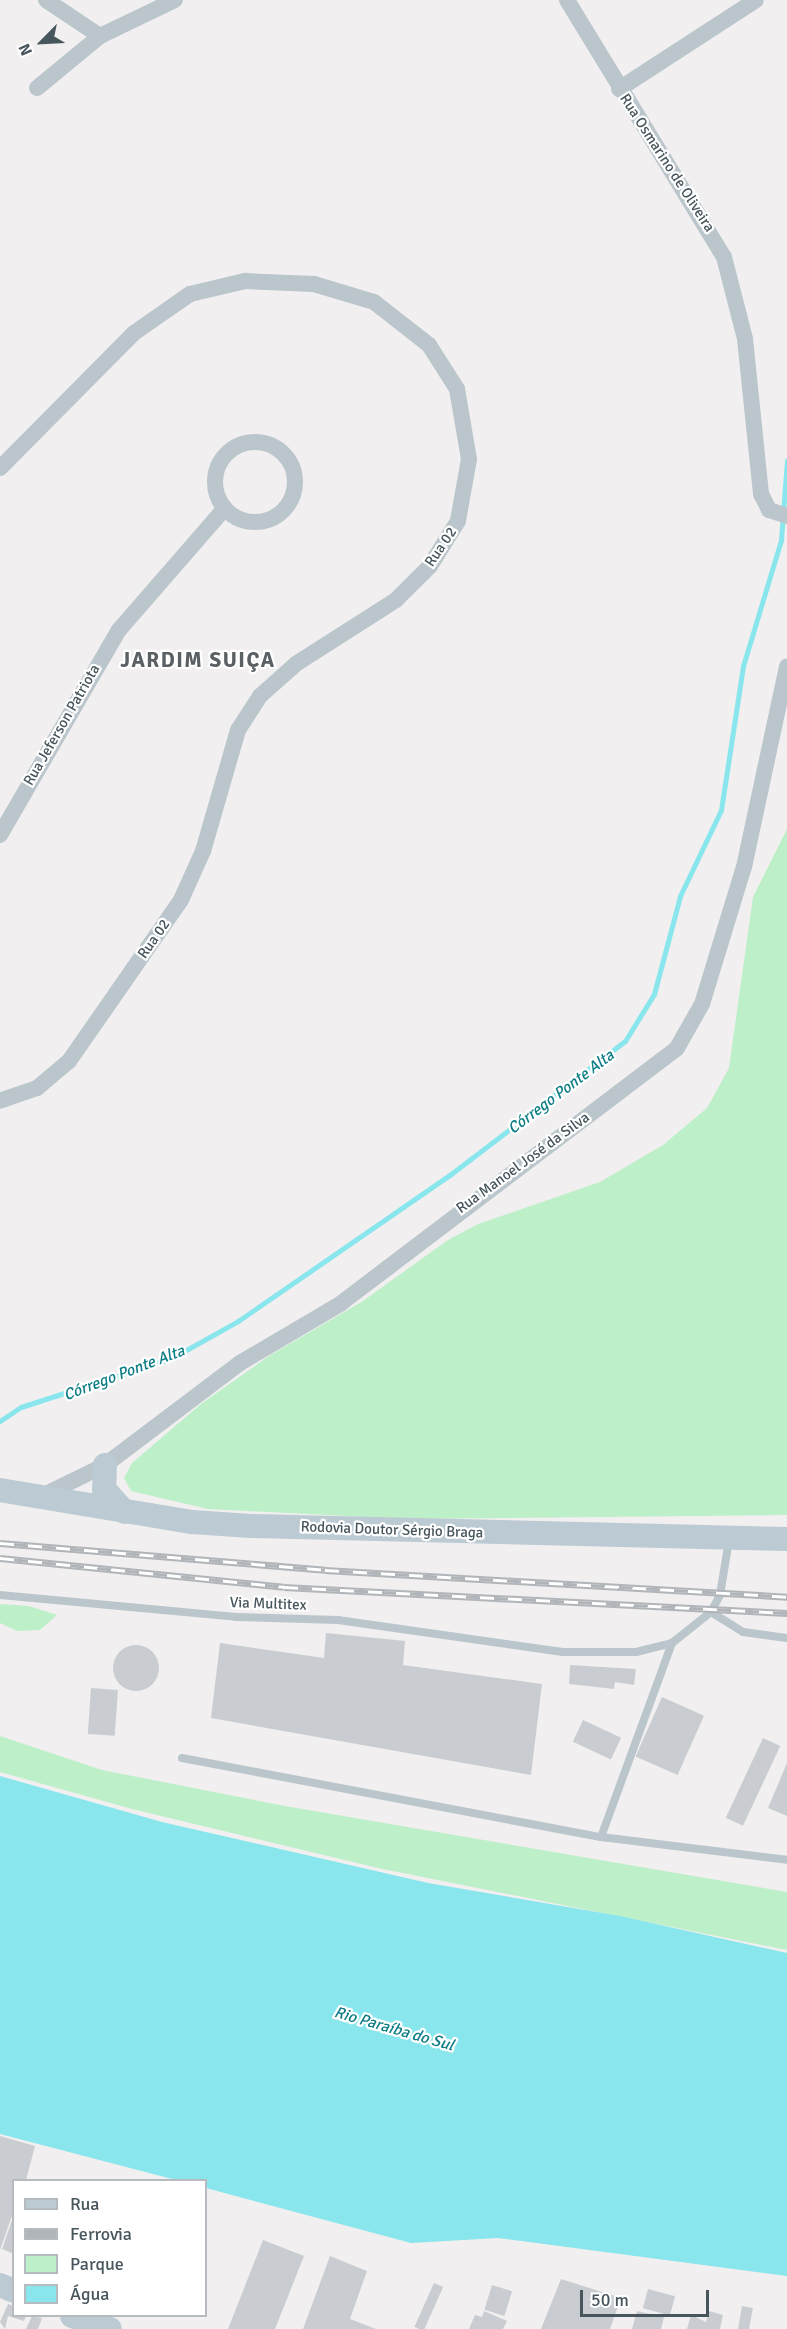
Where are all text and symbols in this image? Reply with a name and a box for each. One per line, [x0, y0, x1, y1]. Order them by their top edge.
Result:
north arrow [12, 12, 72, 72]
text: N [14, 40, 37, 58]
street label: Rua Osmarino de Oliveira [616, 91, 718, 235]
street label: Rua 02 [421, 524, 461, 570]
district label: JARDIM SUIÇA [120, 647, 276, 673]
street label: Rua Jeferson Patriota [20, 661, 104, 789]
street label: Rua 02 [134, 916, 174, 962]
water label: Córrego Ponte Alta [504, 1046, 618, 1138]
street label: Rua Manoel José da Silva [453, 1109, 593, 1217]
water label: Córrego Ponte Alta [61, 1341, 187, 1405]
street label: Rodovia Doutor Sérgio Braga [300, 1518, 484, 1542]
street label: Via Multitex [229, 1594, 307, 1614]
water label: Rio Paraíba do Sul [332, 2003, 456, 2055]
legend [12, 2179, 207, 2317]
text: Rua [70, 2193, 99, 2215]
text: Ferrovia [70, 2223, 132, 2245]
text: Parque [70, 2253, 124, 2275]
scale bar [583, 2278, 712, 2316]
text: Água [70, 2283, 109, 2305]
text: 50 m [591, 2289, 629, 2311]

